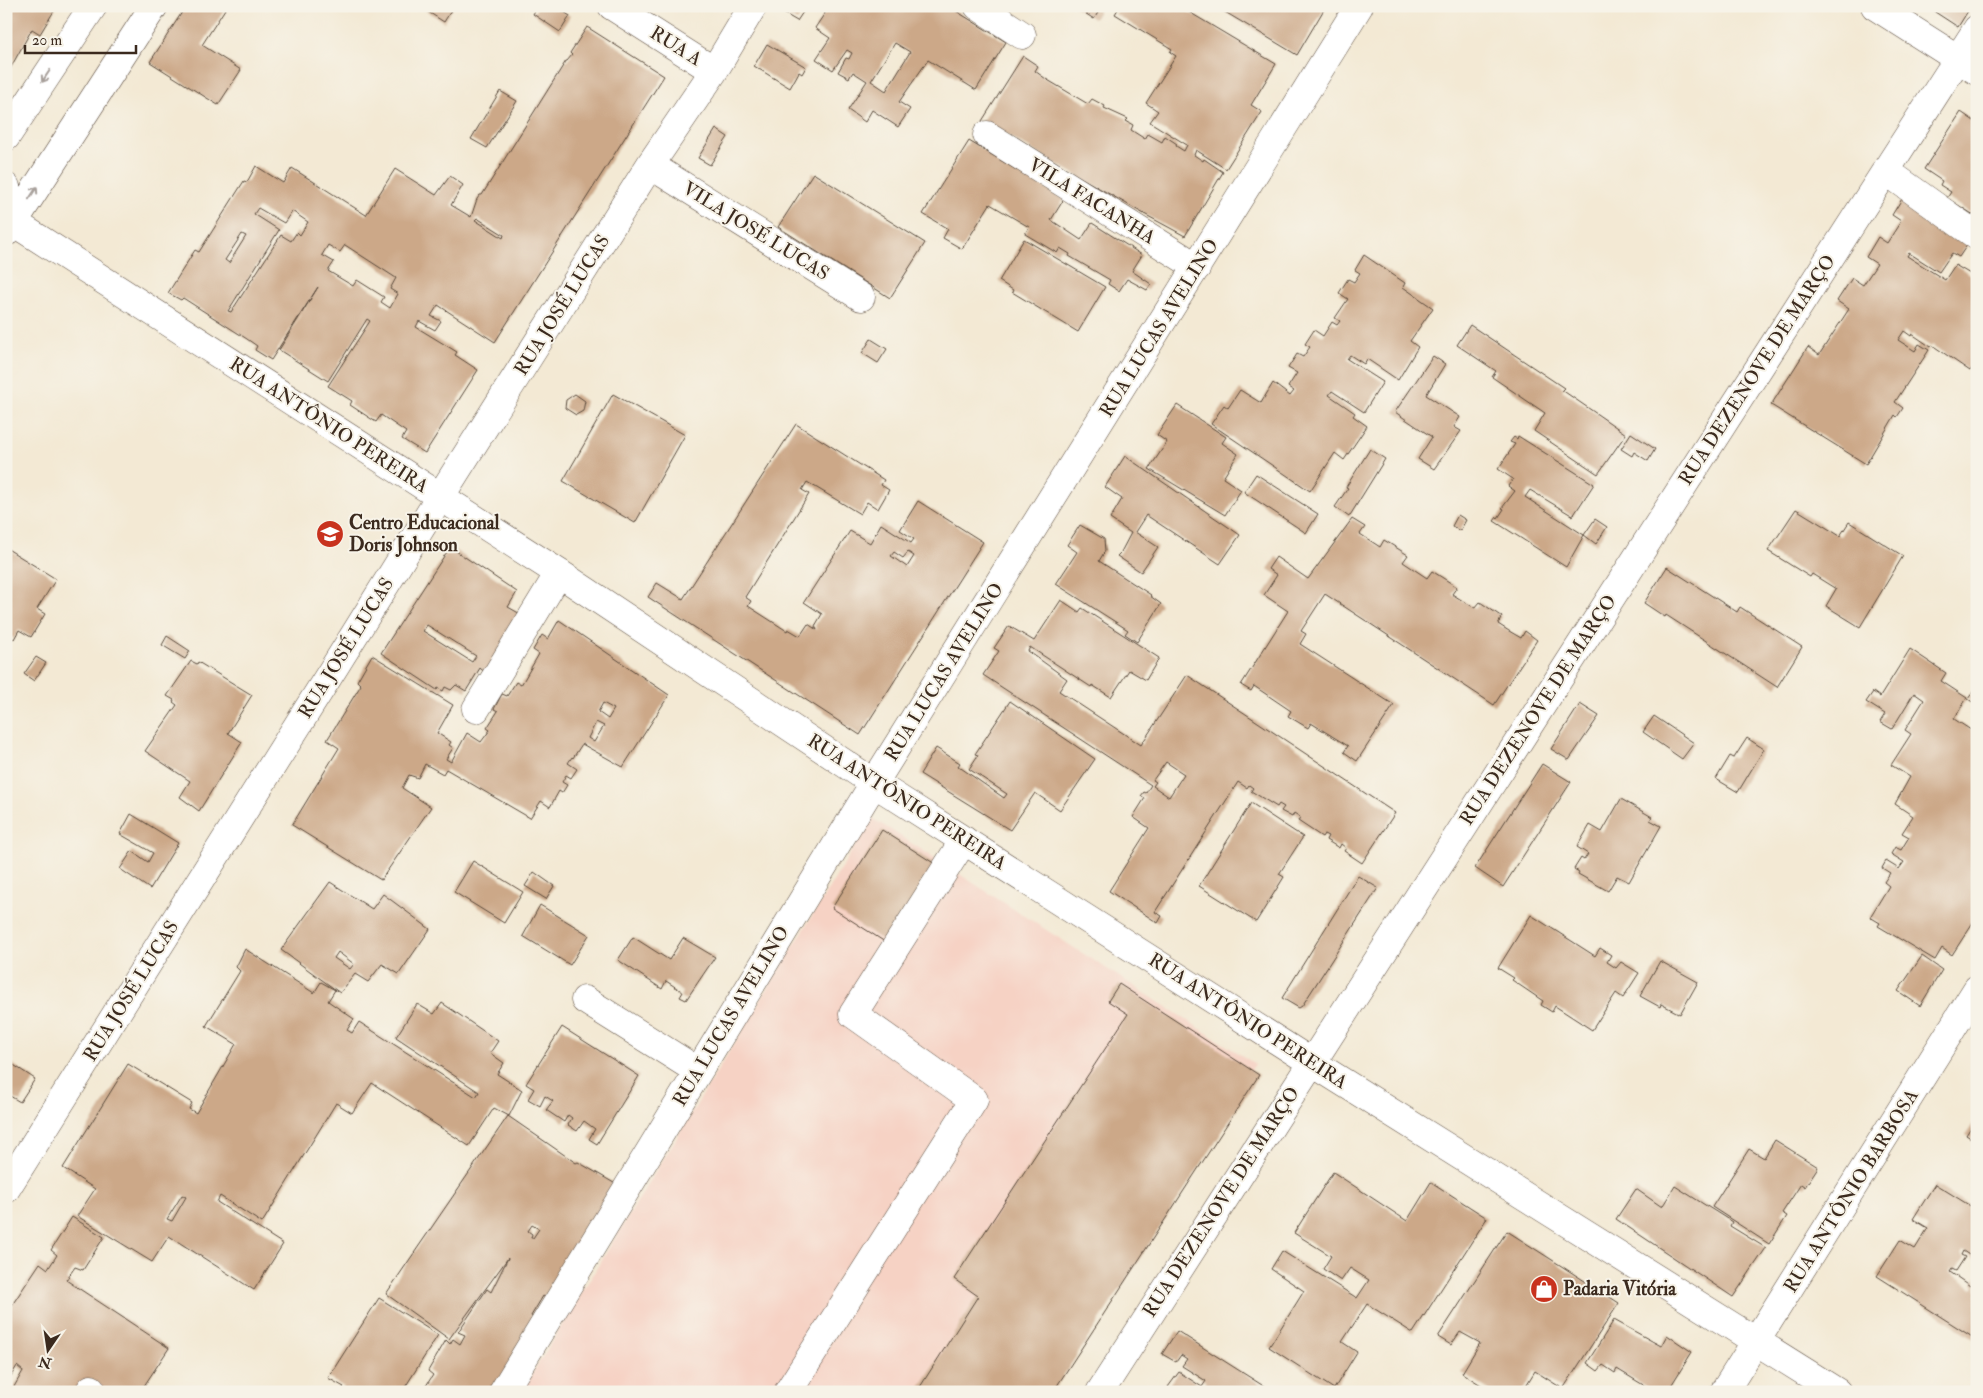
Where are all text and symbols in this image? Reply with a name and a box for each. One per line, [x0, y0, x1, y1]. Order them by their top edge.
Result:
street label: RUA A [646, 21, 706, 71]
scale bar [25, 22, 136, 54]
text: 20 m [32, 31, 62, 50]
one-way arrow [41, 69, 52, 83]
street label: VILA FACANHA [1024, 152, 1160, 250]
street label: VILA JOSÉ LUCAS [678, 175, 835, 286]
one-way arrow [28, 187, 38, 201]
street label: RUA JOSÉ LUCAS [507, 229, 615, 380]
street label: RUA LUCAS AVELINO [1094, 234, 1224, 422]
street label: RUA DEZENOVE DE MARÇO [1673, 250, 1841, 490]
street label: RUA ANTÔNIO PEREIRA [225, 350, 434, 498]
place label: Centro Educacional Doris Johnson [349, 511, 500, 557]
school or university icon: Centro Educacional Doris Johnson [315, 519, 345, 549]
street label: RUA JOSÉ LUCAS [291, 572, 399, 723]
street label: RUA LUCAS AVELINO [879, 578, 1009, 766]
street label: RUA DEZENOVE DE MARÇO [1454, 590, 1622, 830]
street label: RUA ANTÔNIO PEREIRA [803, 727, 1012, 875]
street label: RUA JOSÉ LUCAS [76, 915, 184, 1066]
street label: RUA LUCAS AVELINO [668, 921, 794, 1111]
street label: RUA ANTÔNIO PEREIRA [1144, 946, 1353, 1094]
street label: RUA DEZENOVE DE MARÇO [1137, 1082, 1305, 1322]
street label: RUA ANTÔNIO BARBOSA [1777, 1084, 1924, 1297]
shop icon: Padaria Vitória [1529, 1274, 1559, 1304]
place label: Padaria Vitória [1563, 1277, 1677, 1301]
north arrow [22, 1326, 72, 1376]
text: N [37, 1352, 54, 1372]

